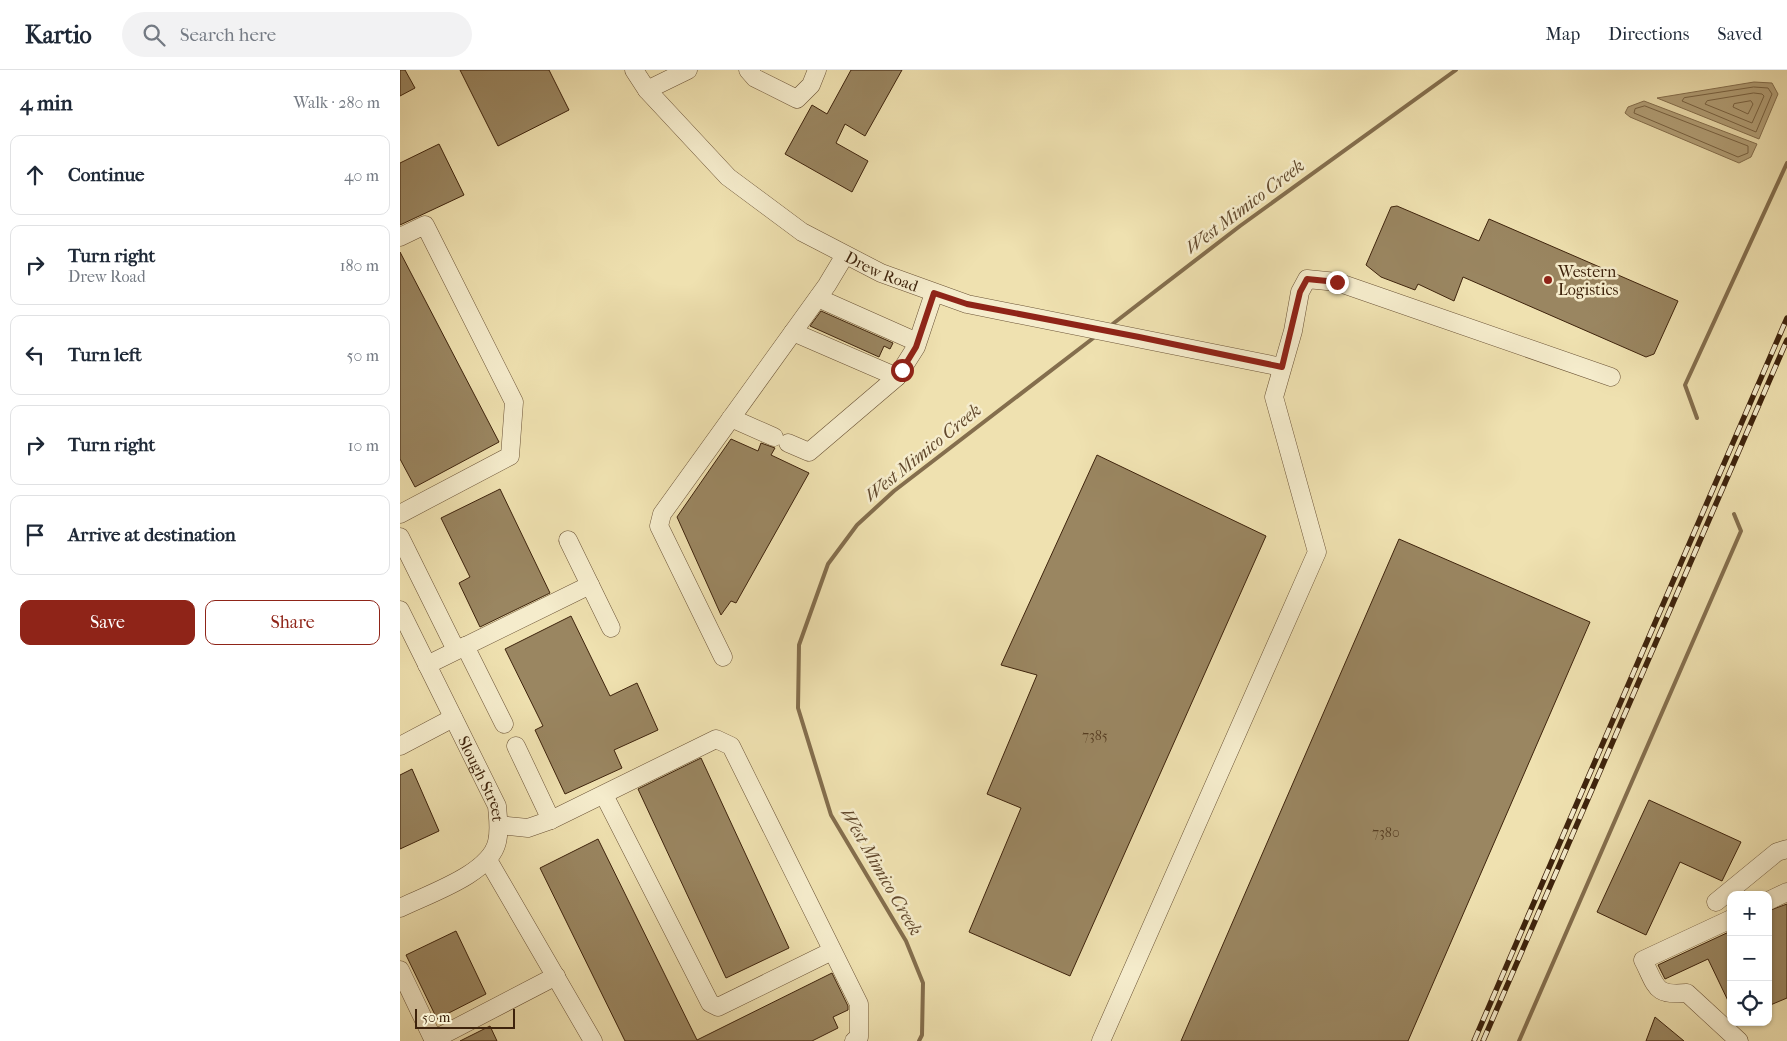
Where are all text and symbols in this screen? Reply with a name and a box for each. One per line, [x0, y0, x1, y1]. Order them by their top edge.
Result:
search box [122, 12, 472, 57]
text: Kartio [25, 21, 92, 49]
icon: search [140, 21, 168, 49]
text: Search here [180, 24, 276, 46]
text: Map [1546, 24, 1580, 45]
text: Directions [1608, 24, 1689, 45]
text: Saved [1717, 24, 1762, 45]
text: 4 min [20, 91, 73, 115]
text: Walk · 280 m [293, 93, 380, 112]
water label: West Mimico Creek [1181, 155, 1309, 259]
icon: ahead [21, 161, 49, 189]
text: Continue [68, 164, 144, 186]
text: 40 m [344, 166, 379, 185]
text: Turn right [68, 245, 155, 267]
street label: Drew Road [842, 247, 921, 295]
icon: right [21, 251, 49, 279]
text: 180 m [340, 256, 379, 275]
place label: Western Logistics [1557, 262, 1618, 299]
text: Drew Road [68, 267, 146, 286]
route end [1326, 271, 1349, 294]
marker: Western Logistics [1542, 274, 1554, 286]
icon: left [21, 341, 49, 369]
text: Turn left [68, 344, 142, 366]
text: 50 m [347, 346, 379, 365]
route start [891, 359, 914, 382]
water label: West Mimico Creek [861, 400, 985, 506]
icon: right [21, 431, 49, 459]
text: Turn right [68, 434, 155, 456]
text: 10 m [348, 436, 379, 455]
icon: arrive [21, 521, 49, 549]
text: Arrive at destination [68, 524, 236, 546]
button: Save [20, 600, 195, 645]
button: Share [205, 600, 380, 645]
house number: 7385 [1082, 727, 1108, 744]
street label: Slough Street [454, 733, 508, 823]
water label: West Mimico Creek [836, 805, 926, 939]
house number: 7380 [1372, 824, 1400, 841]
map controls [1727, 891, 1772, 1026]
button: + [1727, 891, 1772, 936]
button: − [1727, 936, 1772, 981]
button: locate [1727, 981, 1772, 1026]
scale bar [415, 1006, 515, 1029]
text: 50 m [422, 1009, 450, 1026]

